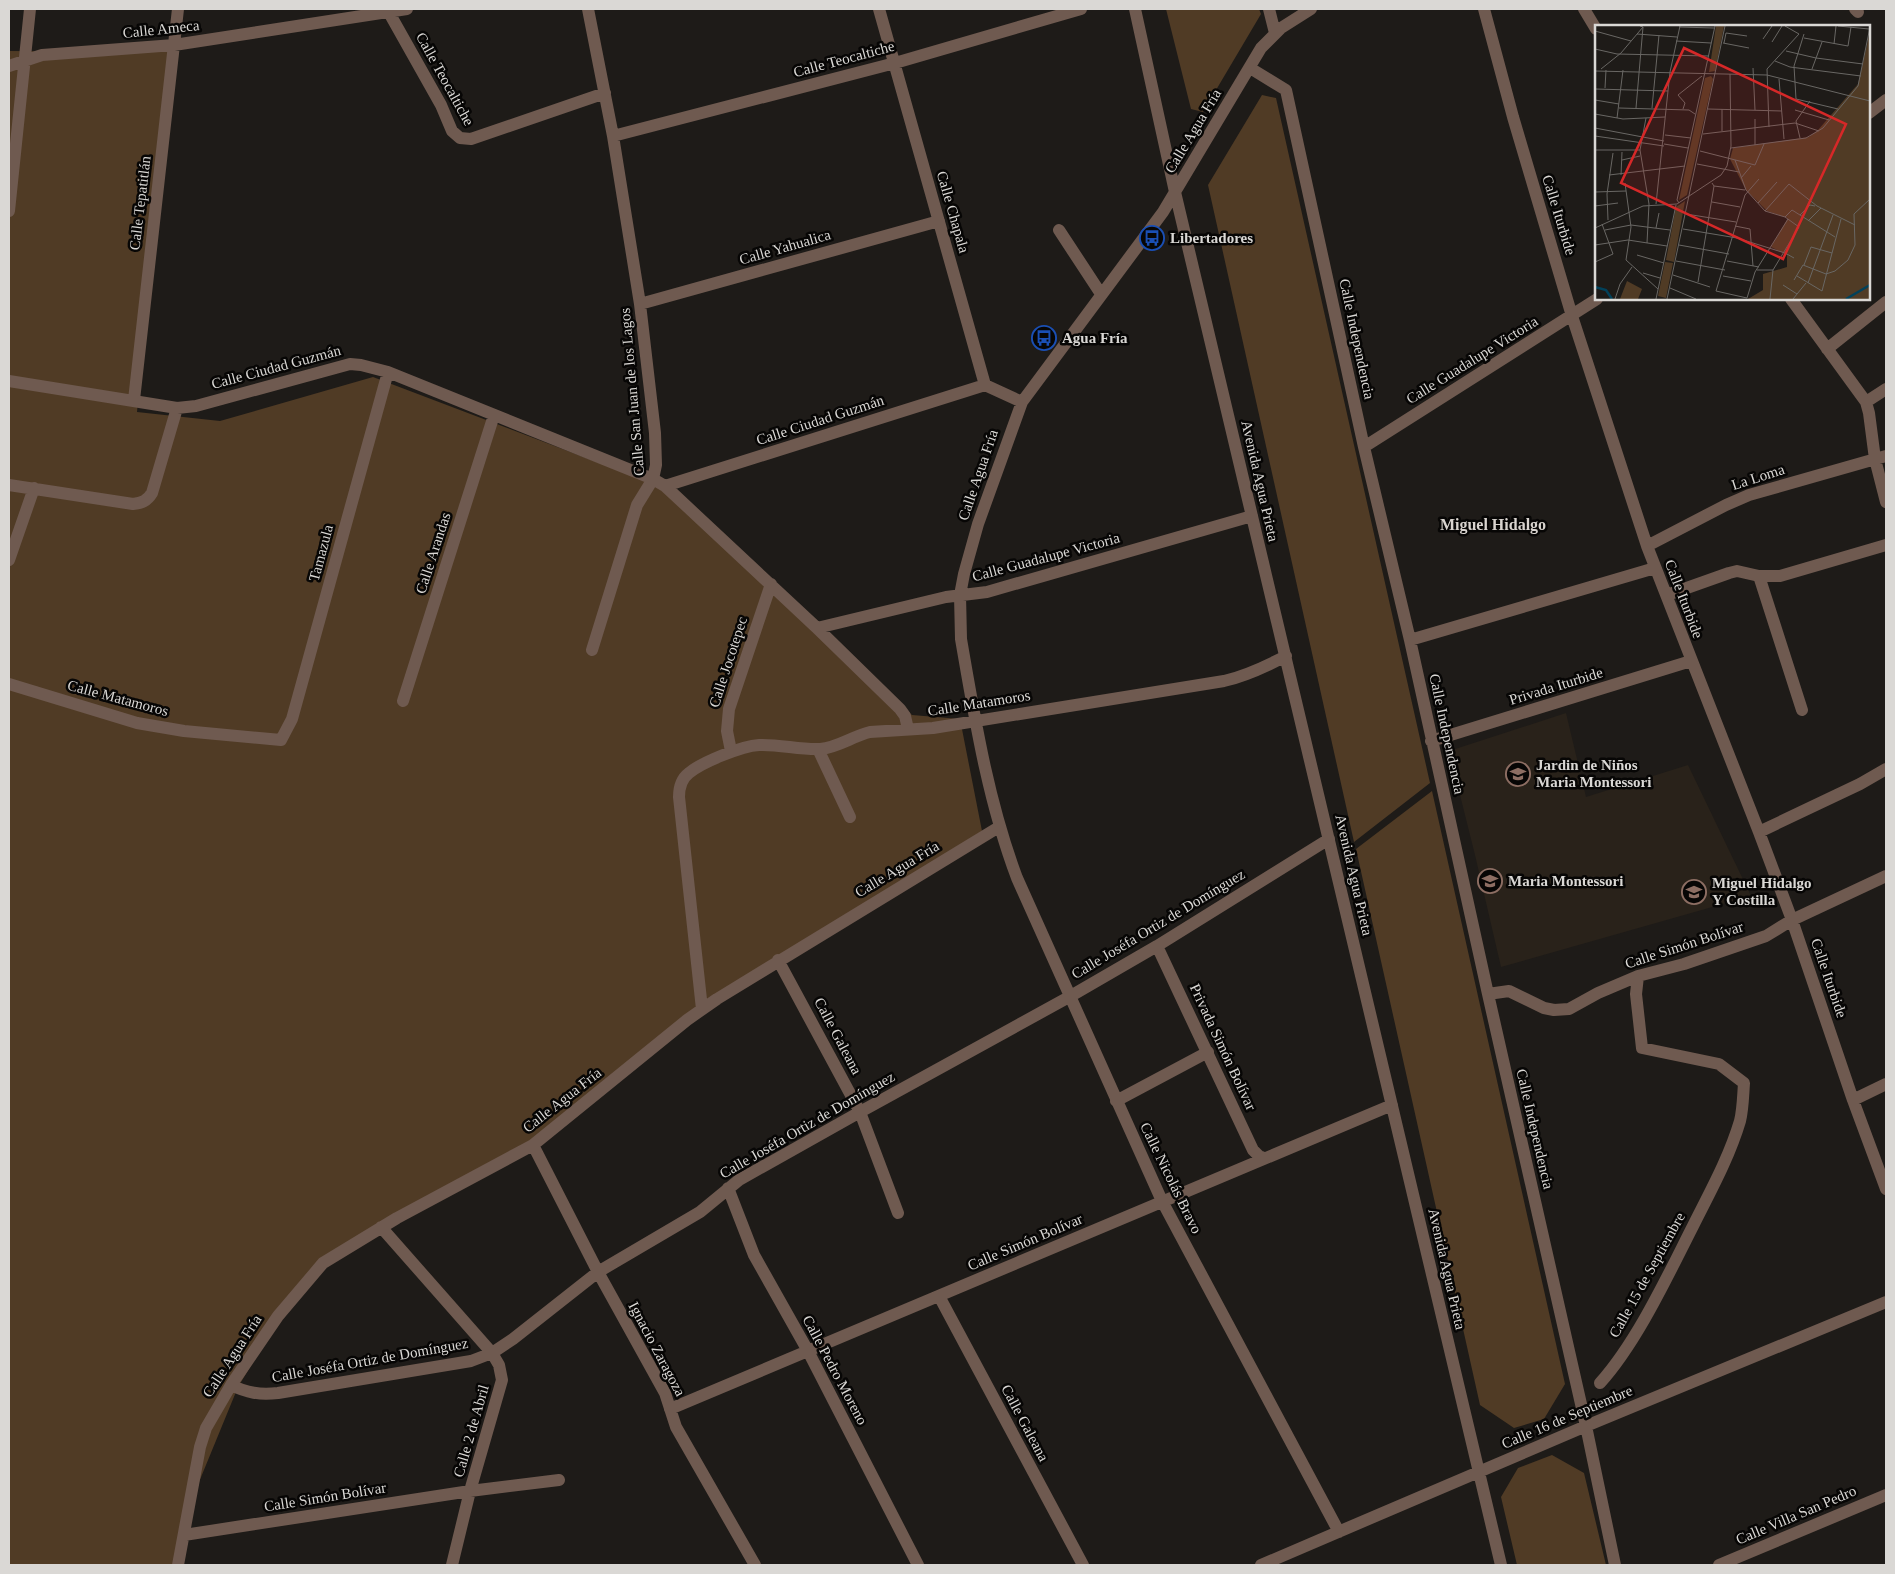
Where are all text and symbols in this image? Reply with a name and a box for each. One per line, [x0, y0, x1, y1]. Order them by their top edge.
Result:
street label: Calle Ameca [122, 17, 200, 41]
inset map [1595, 25, 1870, 300]
street label: Calle Teocaltiche [413, 30, 477, 129]
street label: Calle Teocaltiche [792, 38, 897, 80]
street label: Calle Agua Fría [1162, 86, 1224, 176]
street label: Calle Tepatitlán [126, 154, 154, 251]
street label: Calle Chapala [934, 169, 972, 255]
street label: Calle Iturbide [1539, 173, 1579, 257]
bus stop icon: Libertadores [1139, 225, 1165, 251]
street label: Calle Yahualica [738, 226, 833, 268]
place label: Libertadores [1170, 230, 1253, 246]
street label: Calle Independencia [1336, 277, 1378, 401]
street label: Calle San Juan de los Lagos [617, 307, 647, 477]
street label: Calle Guadalupe Victoria [1403, 313, 1541, 407]
bus stop icon: Agua Fría [1031, 325, 1057, 351]
place label: Agua Fría [1062, 330, 1128, 346]
street label: Calle Ciudad Guzmán [210, 342, 343, 392]
street label: Calle Ciudad Guzmán [754, 392, 886, 448]
street label: Avenida Agua Prieta [1238, 419, 1282, 543]
street label: Calle Agua Fría [955, 427, 1001, 523]
street label: La Loma [1730, 461, 1787, 493]
street label: Calle Arandas [412, 510, 454, 596]
district label: Miguel Hidalgo [1440, 516, 1546, 534]
street label: Tamazula [306, 523, 336, 583]
street label: Calle Guadalupe Victoria [970, 530, 1122, 584]
street label: Calle Iturbide [1662, 557, 1706, 641]
street label: Calle Jocotepec [706, 614, 750, 709]
street label: Privada Iturbide [1507, 664, 1605, 708]
street label: Calle Independencia [1426, 672, 1468, 796]
street label: Calle Matamoros [66, 677, 170, 719]
street label: Calle Matamoros [927, 687, 1032, 719]
place label: Jardin de Niños Maria Montessori [1536, 757, 1651, 790]
school or university icon: Jardin de Niños Maria Montessori [1505, 761, 1531, 787]
street label: Avenida Agua Prieta [1332, 813, 1376, 937]
street label: Calle Agua Fría [852, 838, 942, 900]
street label: Calle Joséfa Ortiz de Domínguez [1069, 866, 1248, 982]
school or university icon: Maria Montessori [1477, 868, 1503, 894]
place label: Maria Montessori [1508, 873, 1623, 889]
place label: Miguel Hidalgo Y Costilla [1712, 875, 1812, 908]
school or university icon: Miguel Hidalgo Y Costilla [1681, 879, 1707, 905]
street label: Calle Simón Bolívar [1623, 918, 1745, 972]
street label: Calle Iturbide [1808, 936, 1850, 1020]
street label: Privada Simón Bolívar [1187, 981, 1259, 1113]
street label: Calle Galeana [811, 995, 865, 1077]
street label: Calle Agua Fría [520, 1064, 605, 1136]
street label: Calle Independencia [1513, 1067, 1557, 1191]
street label: Calle Joséfa Ortiz de Domínguez [717, 1068, 898, 1182]
street label: Calle Nicolás Bravo [1137, 1120, 1205, 1236]
street label: Avenida Agua Prieta [1425, 1207, 1469, 1331]
street label: Calle 15 de Septiembre [1606, 1209, 1688, 1340]
street label: Calle Simón Bolívar [965, 1211, 1085, 1273]
street label: Ignacio Zaragoza [625, 1299, 689, 1399]
street label: Calle Agua Fría [199, 1312, 265, 1400]
street label: Calle Pedro Moreno [799, 1313, 871, 1427]
street label: Calle Joséfa Ortiz de Domínguez [271, 1335, 470, 1385]
street label: Calle Galeana [998, 1382, 1052, 1464]
street label: Calle 16 de Septiembre [1499, 1382, 1635, 1452]
street label: Calle 2 de Abril [450, 1383, 492, 1479]
street label: Calle Simón Bolívar [263, 1479, 387, 1515]
street label: Calle Villa San Pedro [1733, 1482, 1859, 1548]

